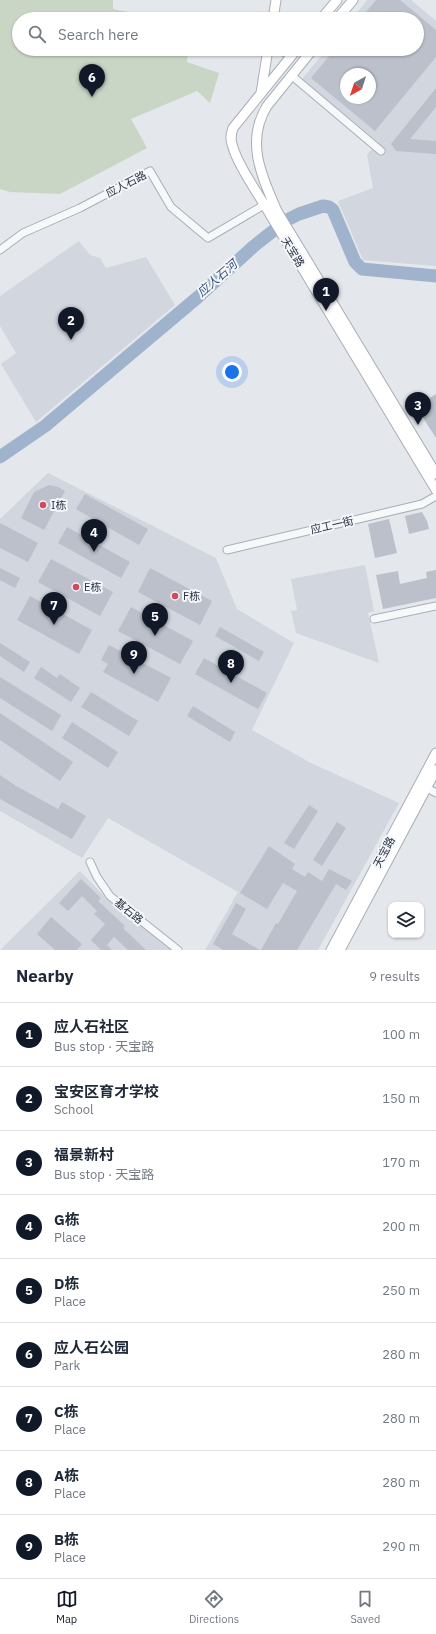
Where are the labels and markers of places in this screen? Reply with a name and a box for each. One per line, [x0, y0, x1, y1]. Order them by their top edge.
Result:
pin: 6 [79, 64, 105, 97]
pin: 1 [313, 278, 339, 311]
pin: 2 [58, 307, 84, 340]
pin: 3 [405, 392, 431, 425]
place label: I栋 [51, 498, 66, 512]
marker: I栋 [38, 500, 48, 510]
pin: 4 [81, 519, 107, 552]
place label: E栋 [84, 580, 101, 594]
marker: E栋 [71, 582, 81, 592]
place label: F栋 [183, 589, 200, 603]
marker: F栋 [170, 591, 180, 601]
pin: 7 [41, 592, 67, 625]
pin: 5 [142, 603, 168, 636]
pin: 9 [121, 641, 147, 674]
pin: 8 [218, 650, 244, 683]

